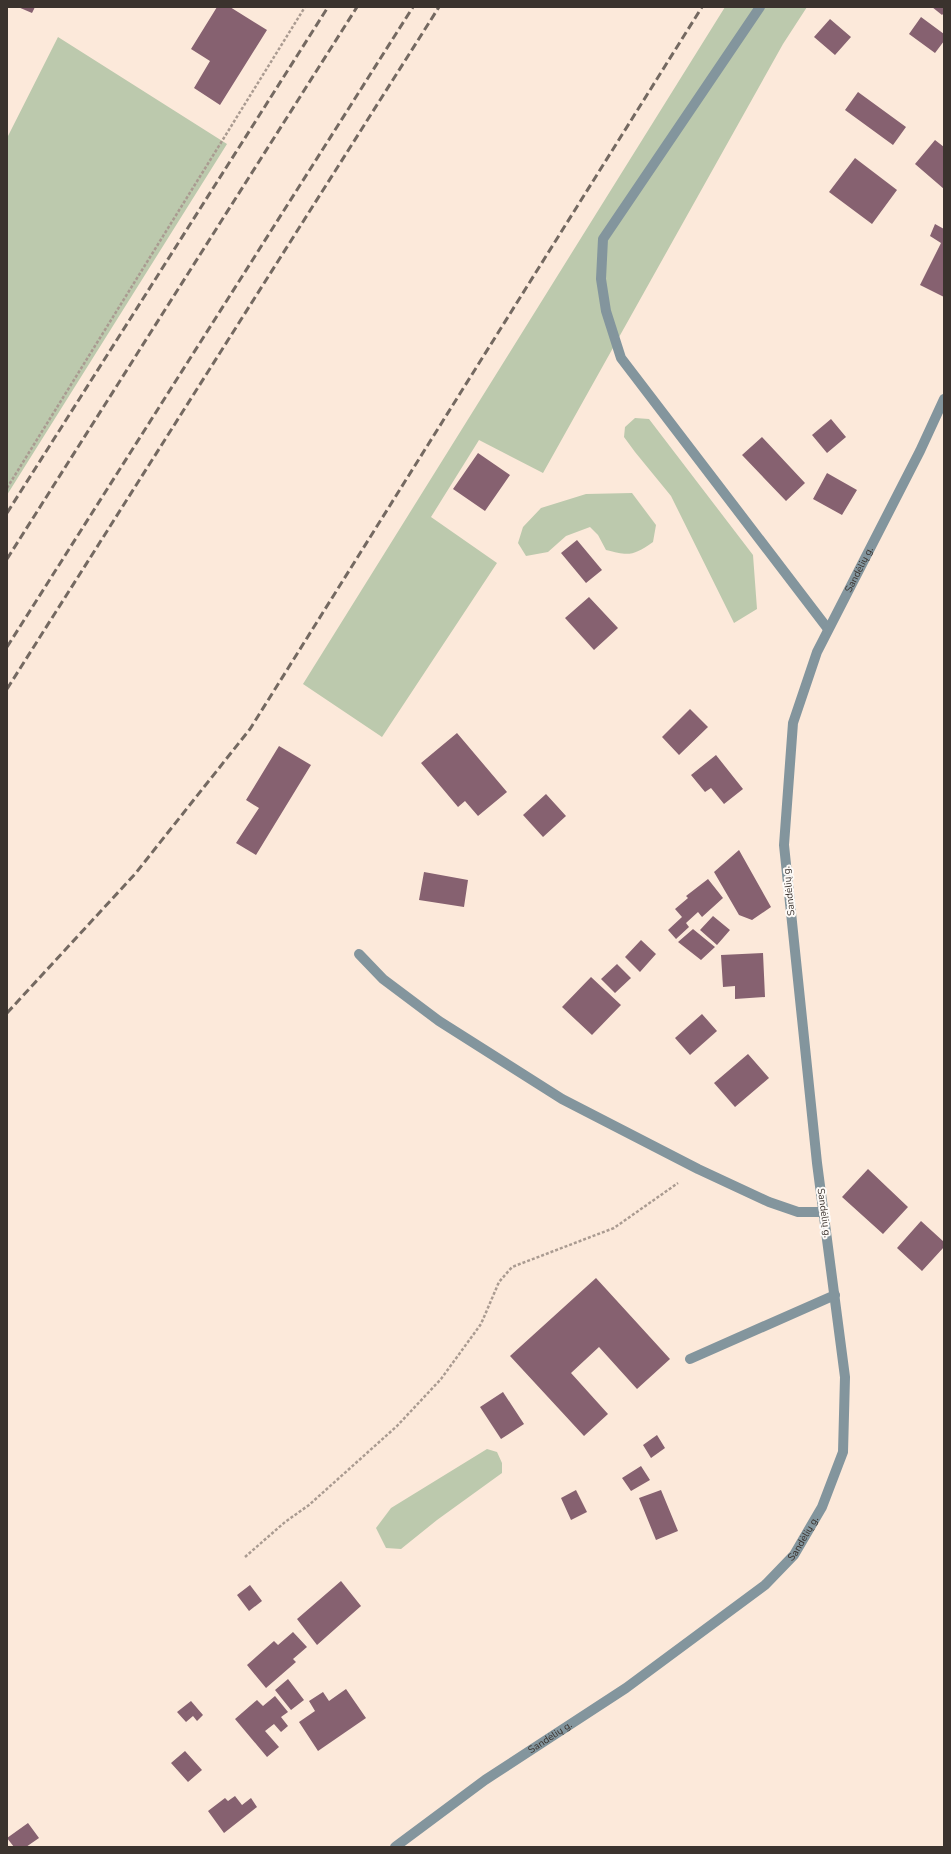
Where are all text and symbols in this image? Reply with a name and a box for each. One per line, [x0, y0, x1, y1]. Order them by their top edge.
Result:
street label: Sandėlių g. [842, 544, 877, 595]
street label: Sandėlių g. [779, 865, 799, 917]
street label: Sandėlių g. [814, 1187, 834, 1239]
street label: Sandėlių g. [785, 1514, 822, 1564]
street label: Sandėlių g. [525, 1718, 575, 1757]

